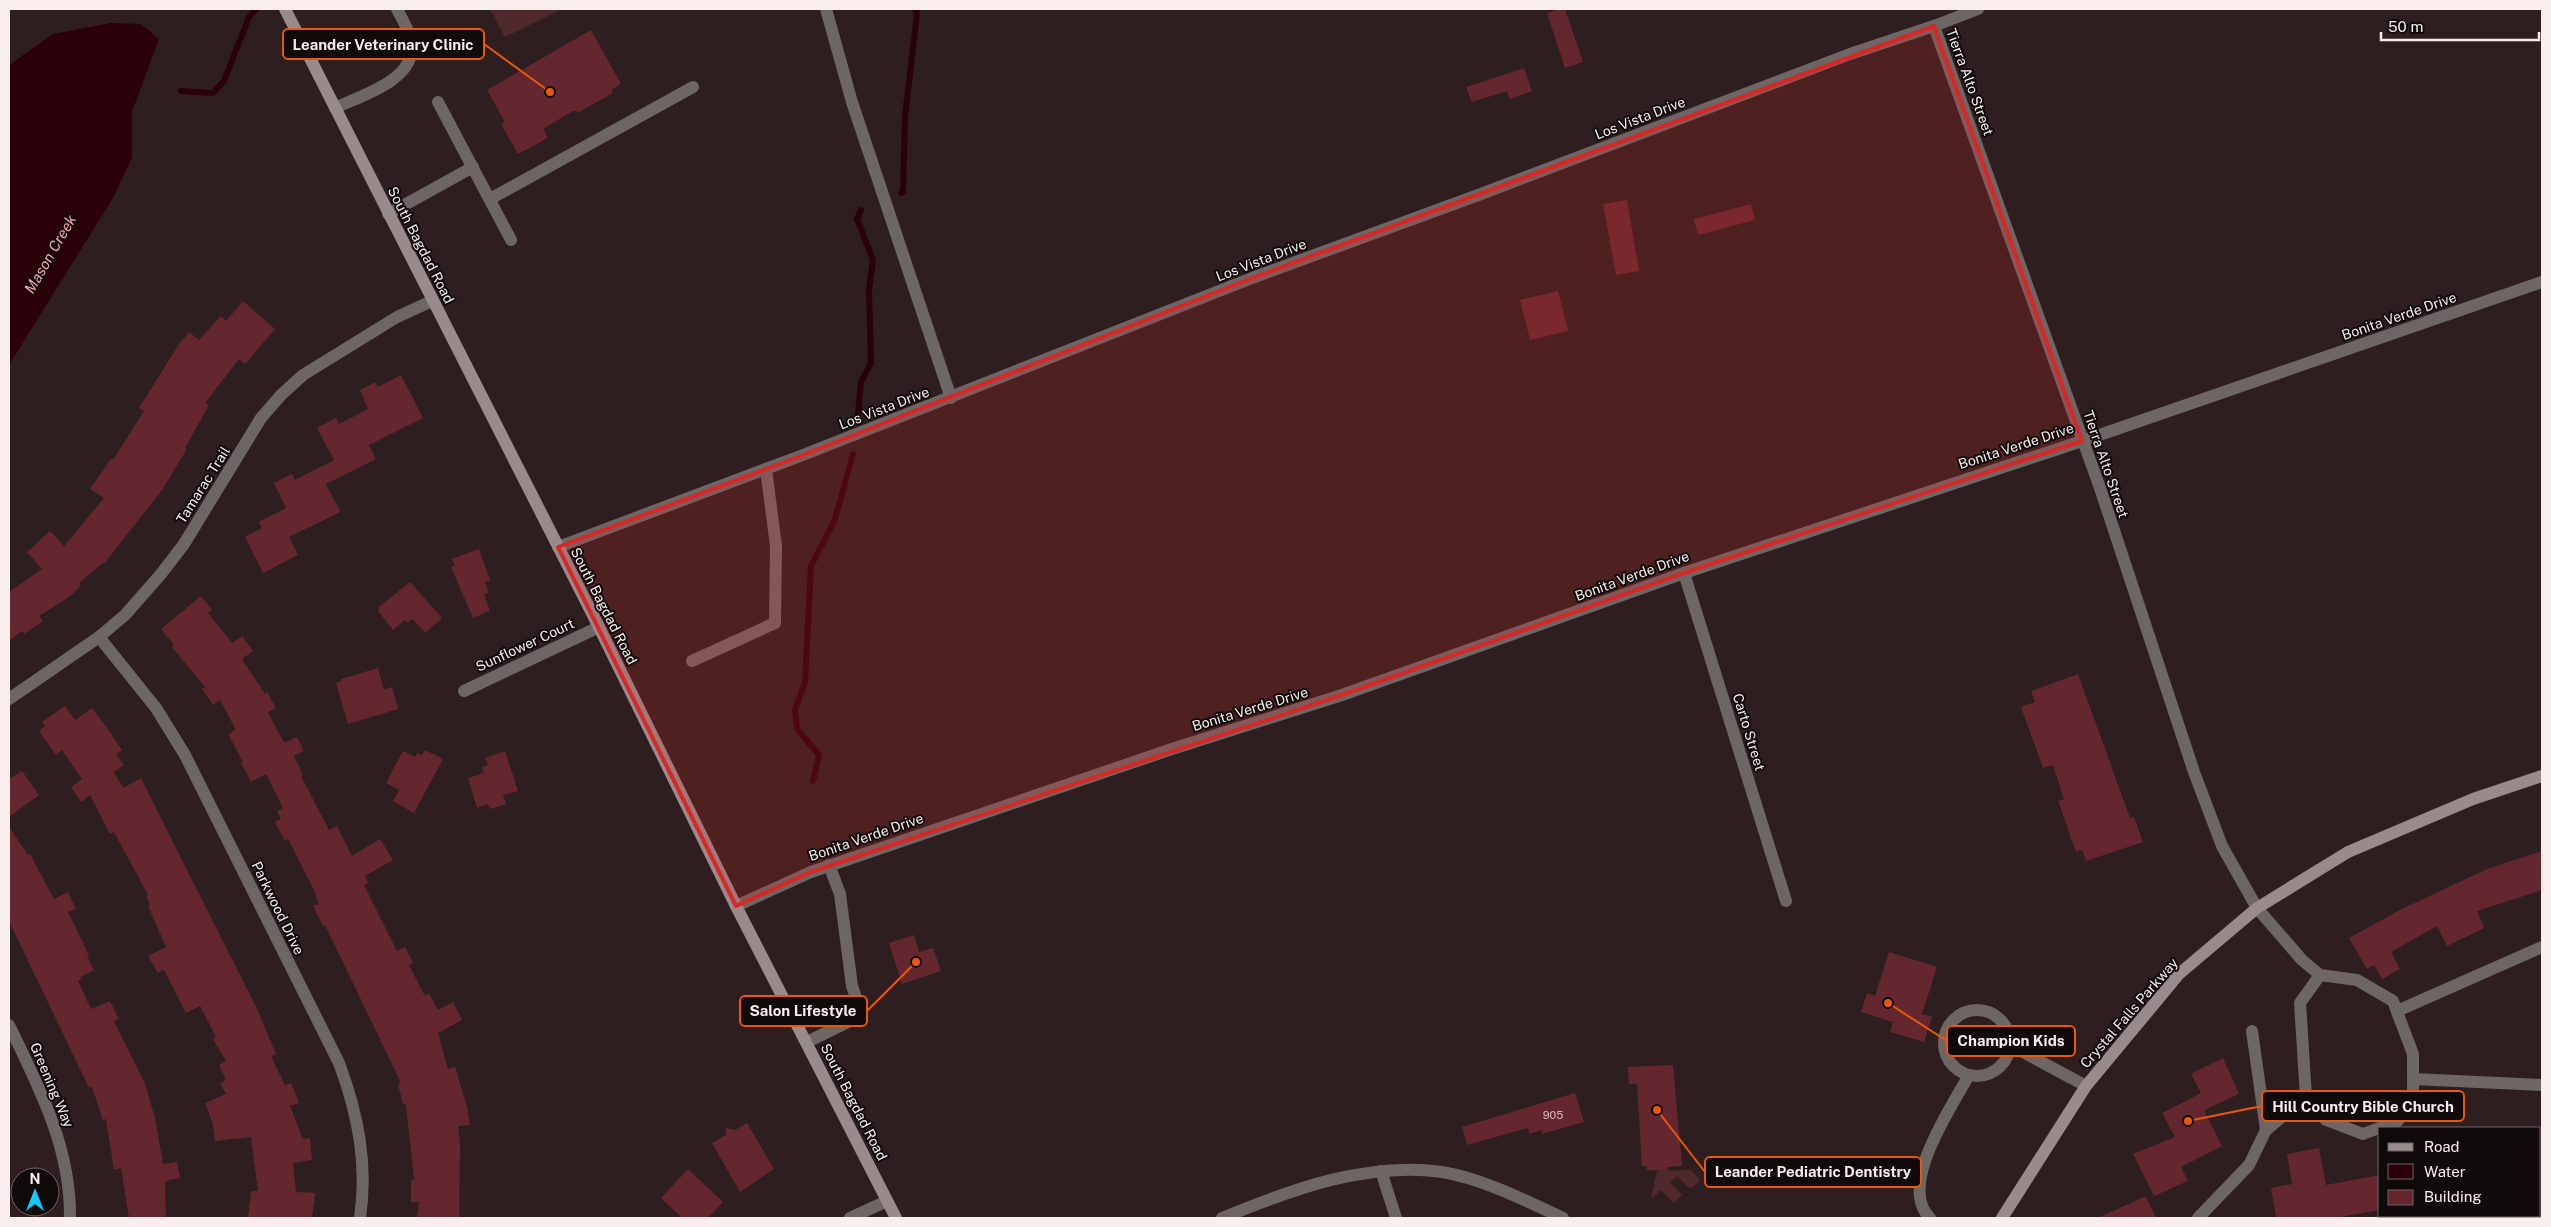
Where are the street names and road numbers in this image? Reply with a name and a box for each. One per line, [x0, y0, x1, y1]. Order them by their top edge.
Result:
street label: Tierra Alto Street [1943, 26, 1997, 138]
street label: Los Vista Drive [1592, 93, 1688, 143]
street label: South Bagdad Road [385, 184, 457, 306]
street label: Los Vista Drive [1213, 235, 1309, 285]
street label: Bonita Verde Drive [2340, 289, 2459, 343]
street label: Los Vista Drive [836, 383, 932, 433]
street label: Tierra Alto Street [2080, 408, 2132, 520]
street label: Bonita Verde Drive [1956, 420, 2076, 472]
street label: Tamarac Trail [173, 444, 233, 526]
street label: South Bagdad Road [568, 545, 640, 667]
street label: Bonita Verde Drive [1573, 548, 1691, 604]
street label: Sunflower Court [473, 615, 577, 675]
street label: Bonita Verde Drive [1190, 684, 1310, 734]
street label: Carto Street [1730, 691, 1768, 773]
street label: Bonita Verde Drive [807, 810, 926, 864]
street label: Parkwood Drive [248, 859, 308, 957]
street label: Crystal Falls Parkway [2077, 954, 2181, 1071]
street label: Greening Way [27, 1040, 77, 1130]
street label: South Bagdad Road [818, 1041, 890, 1163]

